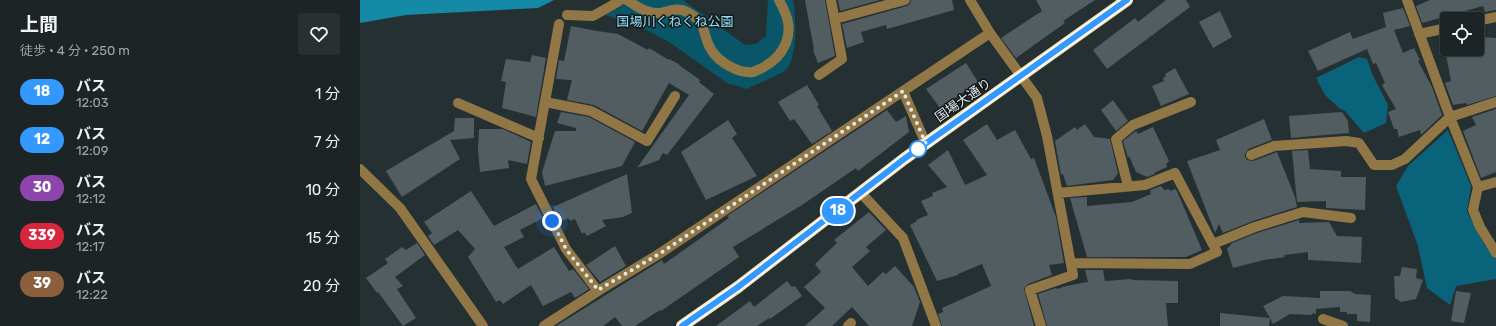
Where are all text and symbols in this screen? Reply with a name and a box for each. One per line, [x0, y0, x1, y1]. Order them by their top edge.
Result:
map controls [1440, 12, 1484, 56]
button: locate [1440, 12, 1484, 56]
text: 上間 [20, 13, 58, 36]
button: heart [298, 13, 340, 55]
park label: 国場川くねくね公園 [616, 14, 734, 29]
text: 徒歩 · 4 分 · 250 m [20, 43, 130, 58]
street label: 国場大通り [932, 75, 994, 125]
text: バス [76, 77, 106, 95]
text: 18 [34, 83, 50, 100]
text: 1 分 [315, 85, 340, 103]
text: 12:03 [76, 95, 109, 110]
text: バス [76, 125, 106, 143]
text: 12 [34, 131, 50, 148]
text: 7 分 [314, 133, 340, 151]
unlabelled marker [909, 140, 927, 158]
text: 12:09 [76, 143, 109, 158]
text: バス [76, 173, 106, 191]
text: 30 [33, 179, 51, 196]
text: 10 分 [305, 181, 340, 199]
text: 12:12 [76, 191, 106, 206]
line badge: 18 [820, 198, 856, 224]
text: 18 [830, 202, 846, 219]
your location [542, 211, 562, 231]
text: バス [76, 221, 106, 239]
text: 339 [28, 227, 56, 244]
text: 15 分 [306, 229, 340, 247]
text: 12:17 [76, 239, 105, 254]
text: バス [76, 269, 106, 287]
text: 39 [33, 275, 51, 292]
text: 20 分 [303, 277, 340, 295]
text: 12:22 [76, 287, 108, 302]

